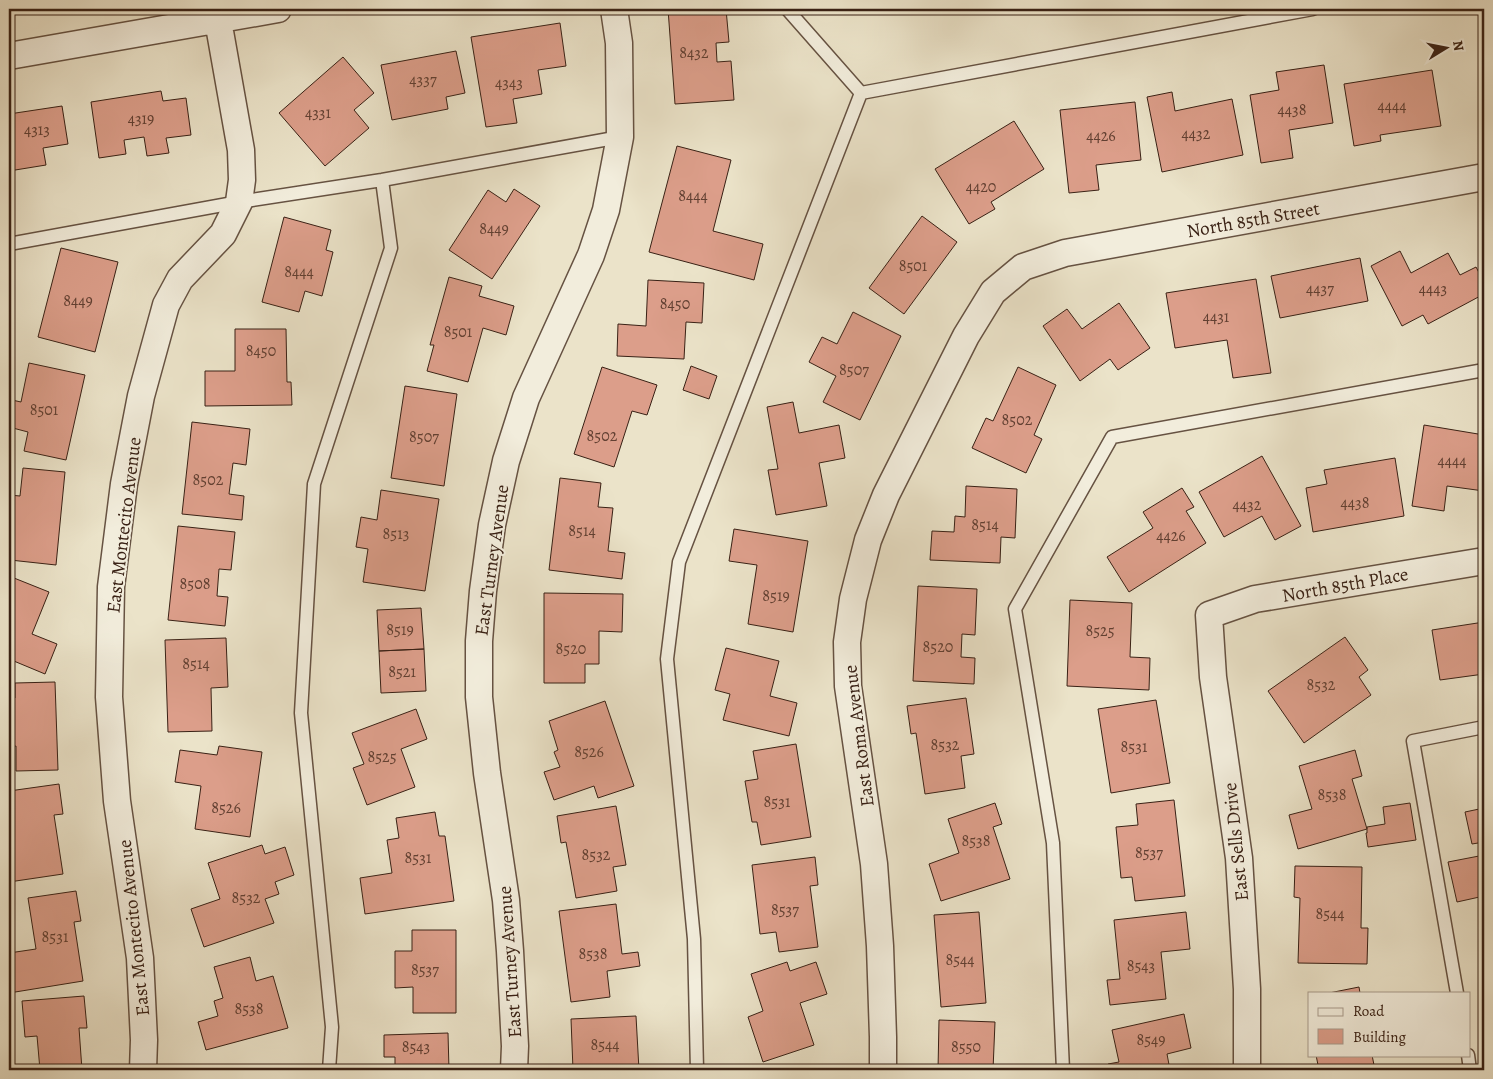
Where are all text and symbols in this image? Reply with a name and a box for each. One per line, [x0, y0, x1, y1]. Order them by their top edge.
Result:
north arrow [1420, 22, 1470, 72]
text: N [1448, 39, 1469, 53]
house number: 8432 [679, 42, 709, 64]
house number: 4337 [409, 69, 437, 91]
house number: 4343 [495, 72, 523, 94]
house number: 4444 [1378, 95, 1407, 117]
house number: 4438 [1278, 99, 1306, 121]
house number: 4331 [305, 102, 332, 124]
house number: 4319 [128, 108, 154, 130]
house number: 4313 [24, 119, 50, 141]
house number: 4432 [1182, 123, 1211, 145]
house number: 4426 [1086, 125, 1116, 147]
house number: 4420 [966, 176, 996, 198]
house number: 8444 [678, 185, 708, 207]
street label: North 85th Street [1185, 196, 1322, 244]
house number: 8449 [479, 218, 509, 240]
house number: 8501 [899, 255, 928, 277]
house number: 8444 [284, 261, 314, 283]
house number: 4437 [1306, 278, 1334, 300]
house number: 4443 [1419, 278, 1447, 300]
house number: 8449 [63, 290, 93, 312]
house number: 8450 [660, 293, 690, 315]
house number: 4431 [1203, 306, 1230, 328]
house number: 8501 [444, 321, 473, 343]
house number: 8450 [246, 340, 276, 362]
house number: 8507 [839, 359, 869, 381]
house number: 8501 [30, 399, 59, 421]
house number: 8502 [1002, 409, 1033, 431]
house number: 8502 [587, 425, 618, 447]
house number: 8507 [409, 426, 439, 448]
street label: East Montecito Avenue [100, 436, 148, 615]
house number: 4444 [1438, 450, 1467, 472]
house number: 8502 [193, 469, 224, 491]
street label: East Turney Avenue [469, 483, 515, 637]
house number: 4438 [1341, 492, 1369, 514]
house number: 4432 [1233, 494, 1262, 516]
house number: 8514 [971, 514, 999, 536]
house number: 8514 [568, 520, 596, 542]
house number: 8513 [383, 523, 409, 545]
house number: 4426 [1156, 525, 1186, 547]
street label: North 85th Place [1280, 561, 1410, 609]
house number: 8508 [180, 573, 210, 595]
house number: 8519 [762, 585, 790, 607]
house number: 8519 [386, 619, 414, 641]
house number: 8525 [1085, 620, 1115, 642]
house number: 8520 [923, 636, 953, 658]
house number: 8520 [556, 638, 586, 660]
house number: 8514 [182, 653, 210, 675]
house number: 8521 [388, 661, 416, 683]
street label: East Roma Avenue [837, 663, 881, 808]
house number: 8532 [1307, 674, 1336, 696]
house number: 8532 [931, 734, 960, 756]
house number: 8531 [1121, 736, 1148, 758]
house number: 8526 [574, 741, 604, 763]
house number: 8525 [367, 746, 397, 768]
street label: East Sells Drive [1217, 781, 1255, 902]
house number: 8538 [1317, 784, 1347, 806]
house number: 8531 [764, 791, 791, 813]
house number: 8526 [211, 797, 241, 819]
house number: 8538 [961, 830, 991, 852]
street label: East Montecito Avenue [112, 838, 156, 1017]
house number: 8537 [1135, 842, 1163, 864]
house number: 8532 [582, 844, 611, 866]
house number: 8531 [405, 847, 432, 869]
street label: East Turney Avenue [492, 885, 528, 1039]
house number: 8532 [232, 887, 261, 909]
house number: 8537 [771, 899, 799, 921]
house number: 8544 [1315, 903, 1345, 925]
house number: 8531 [42, 926, 69, 948]
house number: 8538 [578, 943, 608, 965]
house number: 8544 [945, 949, 975, 971]
house number: 8543 [1127, 955, 1155, 977]
house number: 8537 [411, 959, 439, 981]
legend [1308, 992, 1470, 1056]
house number: 8538 [234, 998, 264, 1020]
text: Road [1353, 1001, 1385, 1021]
text: Building [1353, 1027, 1406, 1047]
house number: 8549 [1136, 1029, 1166, 1051]
house number: 8544 [590, 1034, 620, 1056]
house number: 8543 [402, 1036, 430, 1058]
house number: 8550 [951, 1036, 981, 1058]

